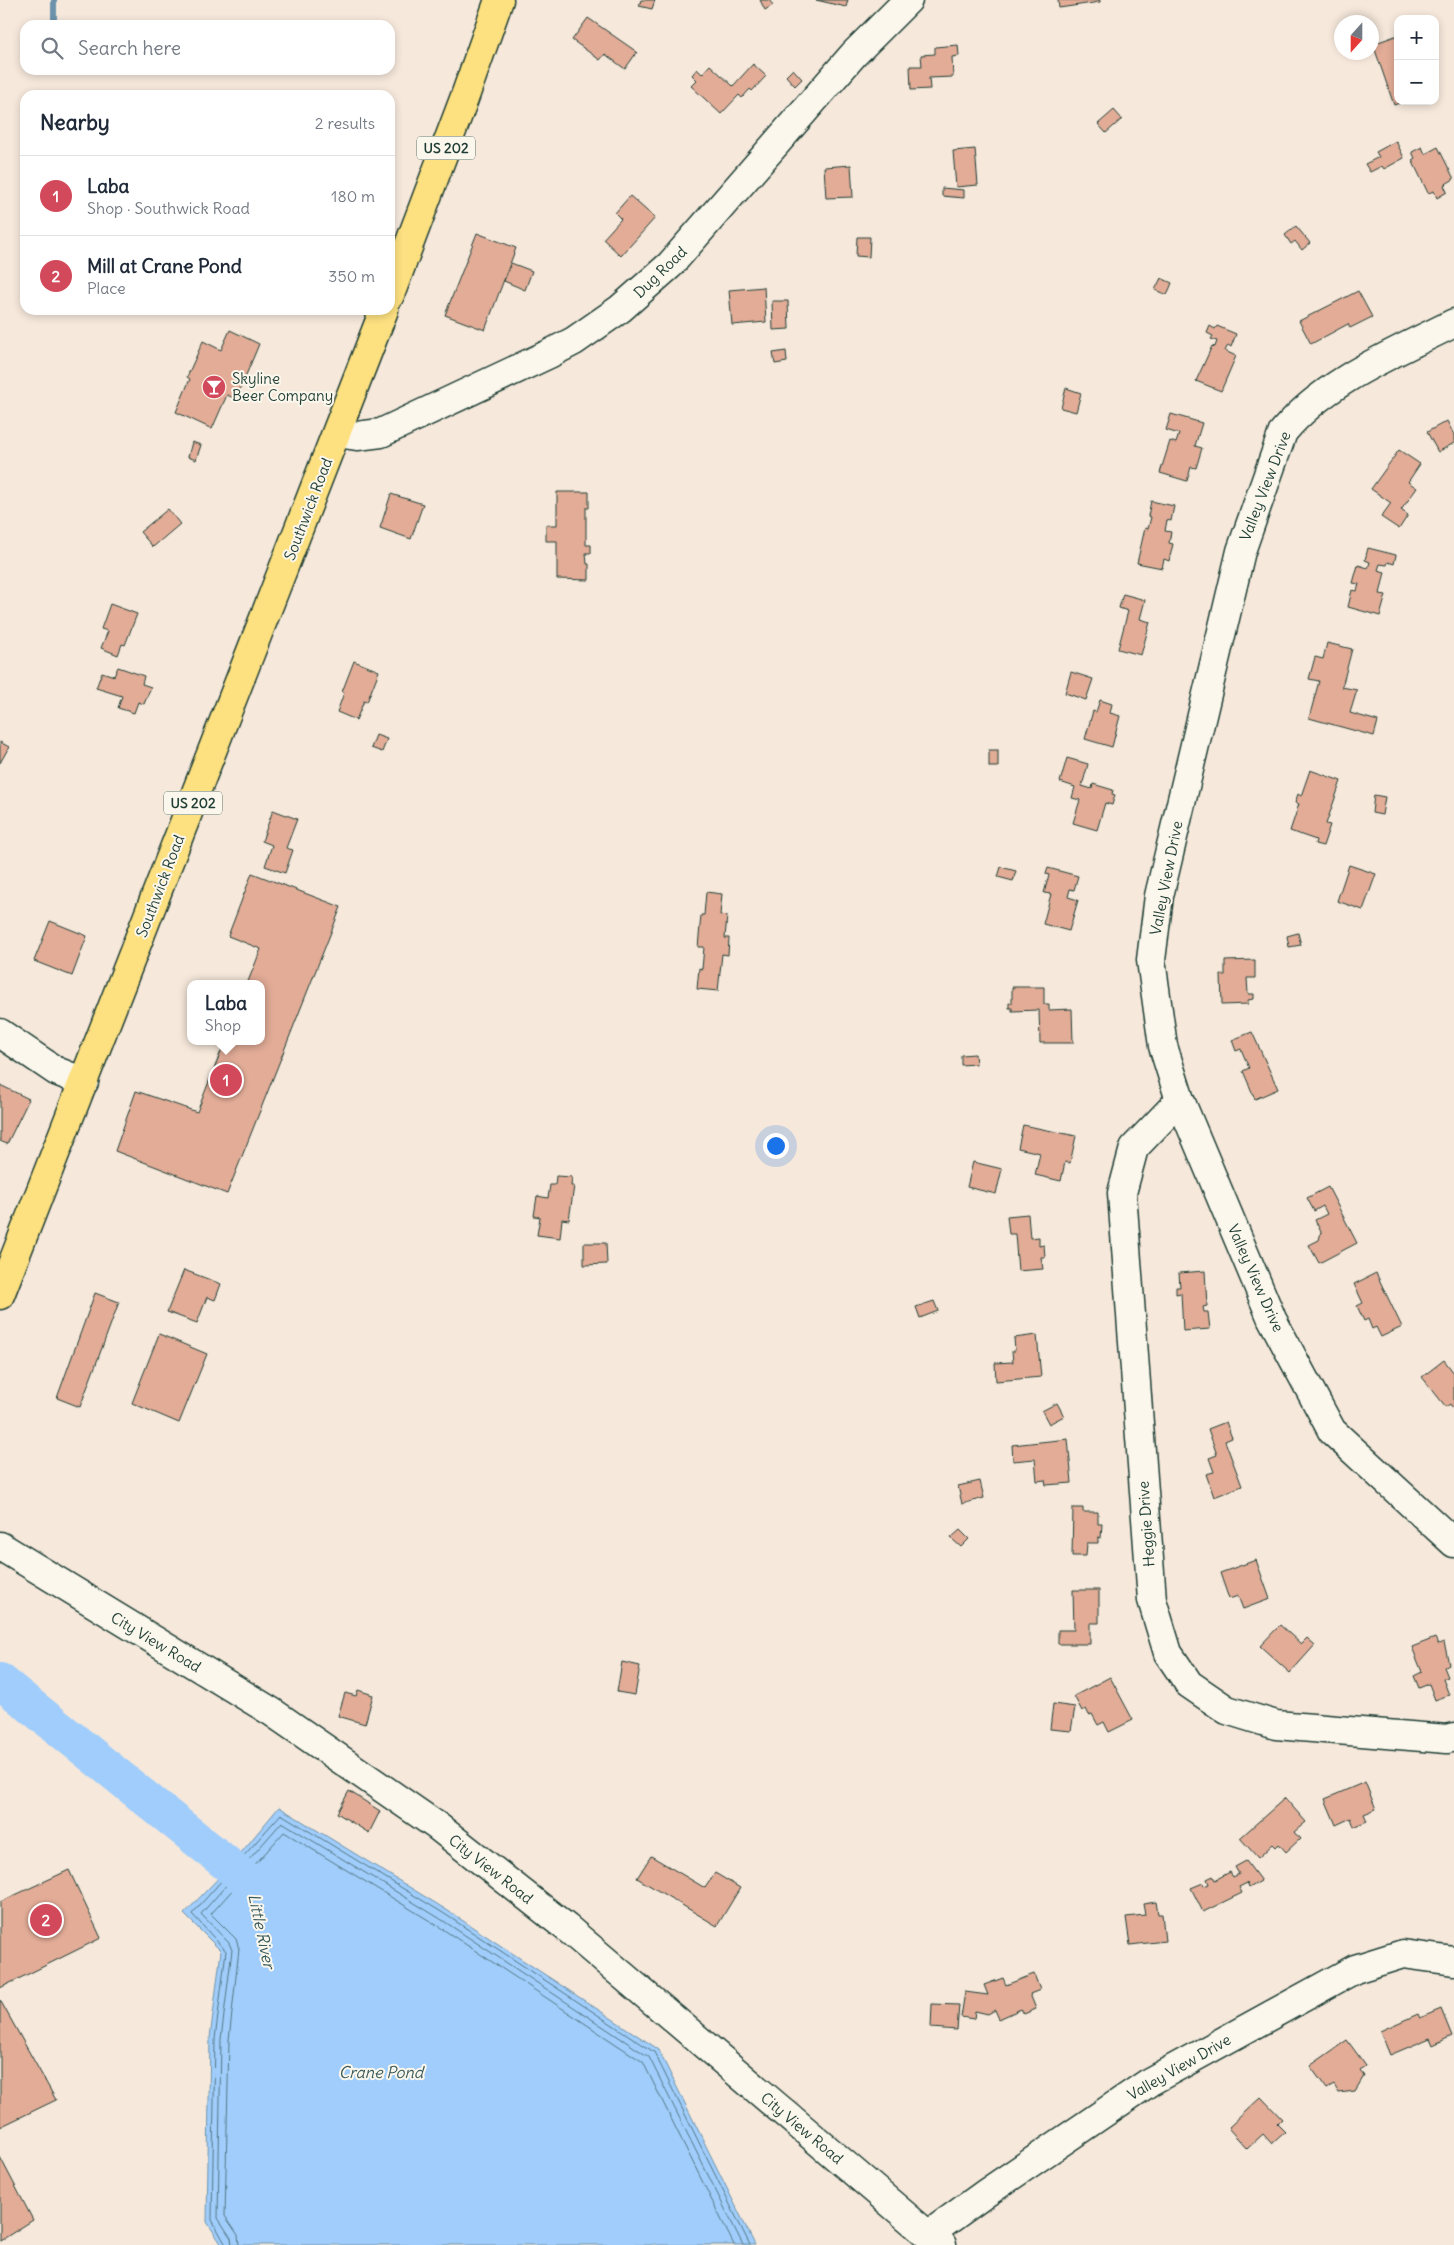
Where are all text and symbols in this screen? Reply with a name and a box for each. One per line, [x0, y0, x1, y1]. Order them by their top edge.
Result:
north arrow [1334, 15, 1379, 60]
map controls [1394, 15, 1439, 105]
button: + [1394, 15, 1439, 60]
search box [20, 20, 395, 75]
icon: search [38, 34, 66, 62]
text: Search here [78, 36, 181, 60]
button: − [1394, 60, 1439, 105]
text: Nearby [40, 109, 110, 136]
text: 2 results [315, 113, 375, 133]
road number: US 202 [417, 136, 475, 160]
text: Laba [87, 174, 129, 198]
text: 1 [53, 186, 59, 206]
text: 180 m [331, 186, 375, 206]
text: Shop · Southwick Road [87, 198, 250, 218]
street label: Dug Road [629, 242, 691, 302]
text: Mill at Crane Pond [87, 254, 242, 278]
text: 2 [52, 266, 60, 286]
text: 350 m [328, 266, 375, 286]
text: Place [87, 278, 126, 298]
place label: Skyline Beer Company [232, 369, 333, 405]
bar icon: Skyline Beer Company [201, 374, 227, 400]
street label: Valley View Drive [1235, 428, 1295, 544]
street label: Southwick Road [280, 455, 336, 563]
road number: US 202 [164, 791, 222, 814]
street label: Valley View Drive [1146, 819, 1186, 937]
street label: Southwick Road [132, 832, 188, 940]
popup [187, 980, 265, 1045]
text: Laba [205, 991, 247, 1015]
text: Shop [205, 1015, 241, 1035]
pin: 1 [210, 1061, 242, 1099]
your location [763, 1133, 789, 1159]
street label: Valley View Drive [1224, 1221, 1288, 1335]
street label: Heggie Drive [1134, 1480, 1158, 1568]
street label: City View Road [108, 1608, 205, 1676]
street label: City View Road [445, 1830, 537, 1908]
water label: Little River [244, 1892, 280, 1973]
pin: 2 [30, 1901, 62, 1939]
street label: Valley View Drive [1124, 2030, 1234, 2104]
water label: Crane Pond [339, 2062, 426, 2082]
street label: City View Road [757, 2088, 847, 2168]

